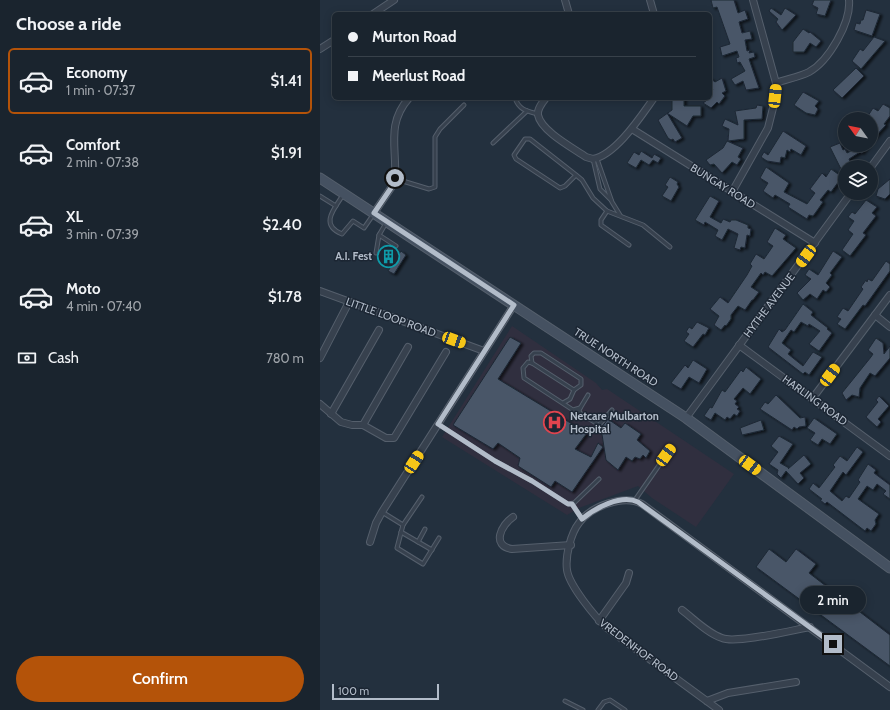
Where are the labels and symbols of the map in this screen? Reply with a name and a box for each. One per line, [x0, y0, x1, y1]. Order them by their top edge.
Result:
car [768, 83, 782, 109]
north arrow [838, 112, 878, 152]
street label: BUNGAY ROAD [688, 160, 758, 212]
route start [386, 169, 404, 187]
building icon: A.I. Fest [375, 243, 401, 269]
car [794, 243, 818, 269]
place label: A.I. Fest [335, 249, 372, 263]
street label: HYTHE AVENUE [740, 270, 798, 340]
street label: LITTLE LOOP ROAD [344, 294, 438, 340]
street label: TRUE NORTH ROAD [571, 325, 661, 389]
car [441, 330, 467, 350]
car [818, 362, 842, 388]
street label: HARLING ROAD [780, 372, 850, 428]
hospital icon: Netcare Mulbarton Hospital [541, 409, 567, 435]
place label: Netcare Mulbarton Hospital [570, 409, 659, 436]
car [654, 442, 678, 468]
car [402, 449, 426, 475]
car [737, 453, 763, 477]
callout: 2 min [800, 586, 866, 614]
street label: VREDENHOF ROAD [597, 616, 681, 684]
route end [824, 635, 842, 653]
scale bar [332, 682, 439, 701]

